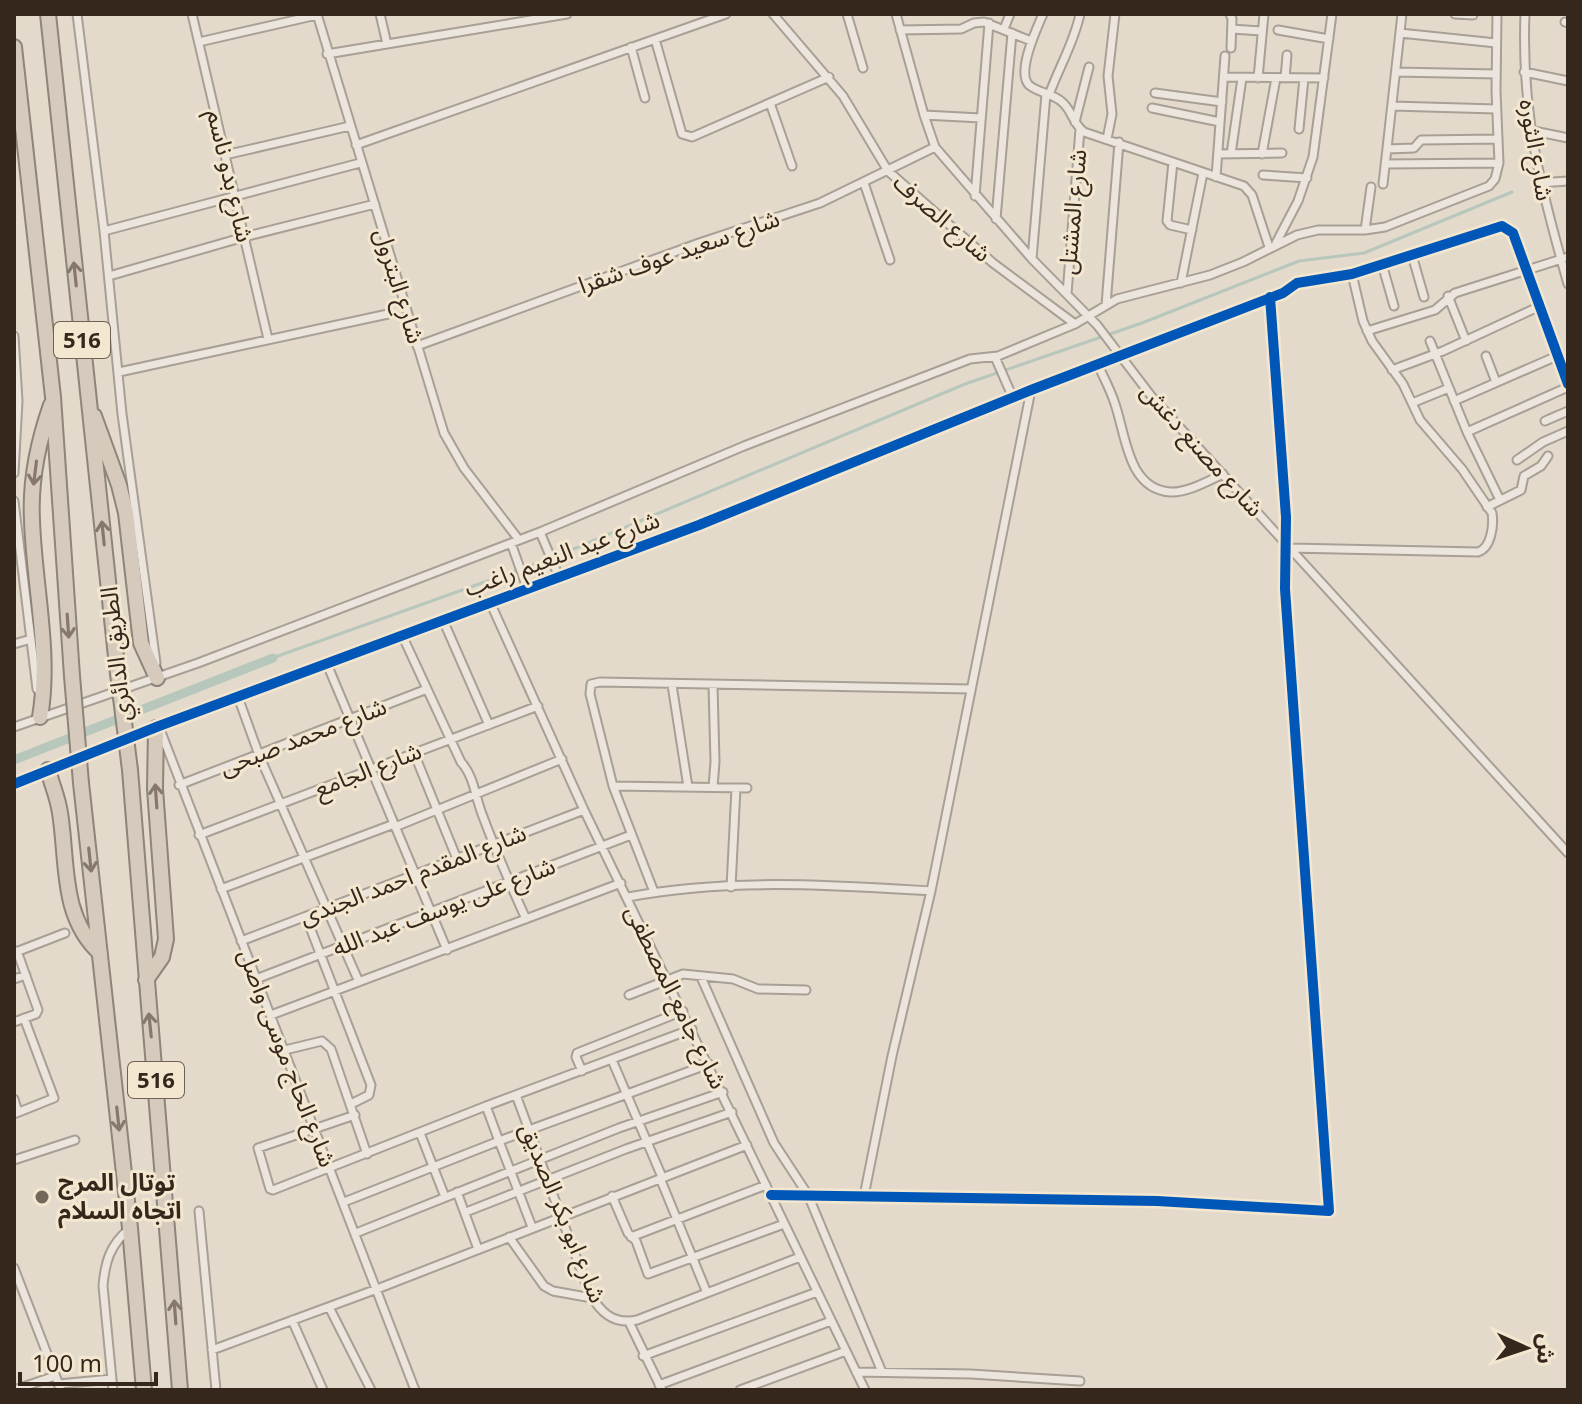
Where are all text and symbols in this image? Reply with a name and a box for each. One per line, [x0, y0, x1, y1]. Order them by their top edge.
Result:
street label: شارع الثوره [1501, 95, 1570, 205]
street label: شارع بدو ناسم [189, 105, 270, 248]
street label: شارع المشتل [1043, 147, 1104, 277]
street label: شارع الصرف [880, 160, 1004, 277]
street label: شارع سعيد عوف شقرا [571, 194, 787, 311]
street label: شارع البترول [357, 222, 440, 351]
one-way arrow [67, 262, 82, 288]
road number: 516 [54, 322, 110, 358]
street label: شارع مصنع دغش [1126, 370, 1277, 530]
one-way arrow [27, 460, 42, 485]
street label: شارع عبد النعيم راغب [457, 495, 668, 614]
one-way arrow [95, 520, 110, 547]
street label: الطريق الدائري [84, 584, 149, 724]
one-way arrow [61, 612, 76, 639]
street label: شارع محمد صبحى [212, 682, 395, 793]
street label: شارع الجامع [306, 726, 430, 814]
one-way arrow [148, 783, 163, 810]
street label: شارع المقدم احمد الجندى [292, 809, 535, 942]
street label: شارع على يوسف عبد الله [325, 841, 564, 974]
one-way arrow [82, 846, 97, 873]
street label: شارع جامع المصطفى [609, 896, 743, 1099]
street label: شارع الحاج موسى واصل [221, 941, 352, 1175]
one-way arrow [143, 1012, 158, 1039]
road number: 516 [128, 1062, 184, 1098]
one-way arrow [111, 1105, 126, 1132]
street label: شارع ابو بكر الصديق [503, 1115, 622, 1311]
place label: توتال المرج اتجاه السلام [58, 1158, 182, 1237]
marker: توتال المرج اتجاه السلام [33, 1188, 51, 1206]
one-way arrow [167, 1299, 182, 1326]
north arrow [1486, 1308, 1566, 1388]
text: ش [1521, 1333, 1569, 1365]
scale bar [20, 1336, 156, 1386]
text: 100 m [32, 1339, 102, 1390]

